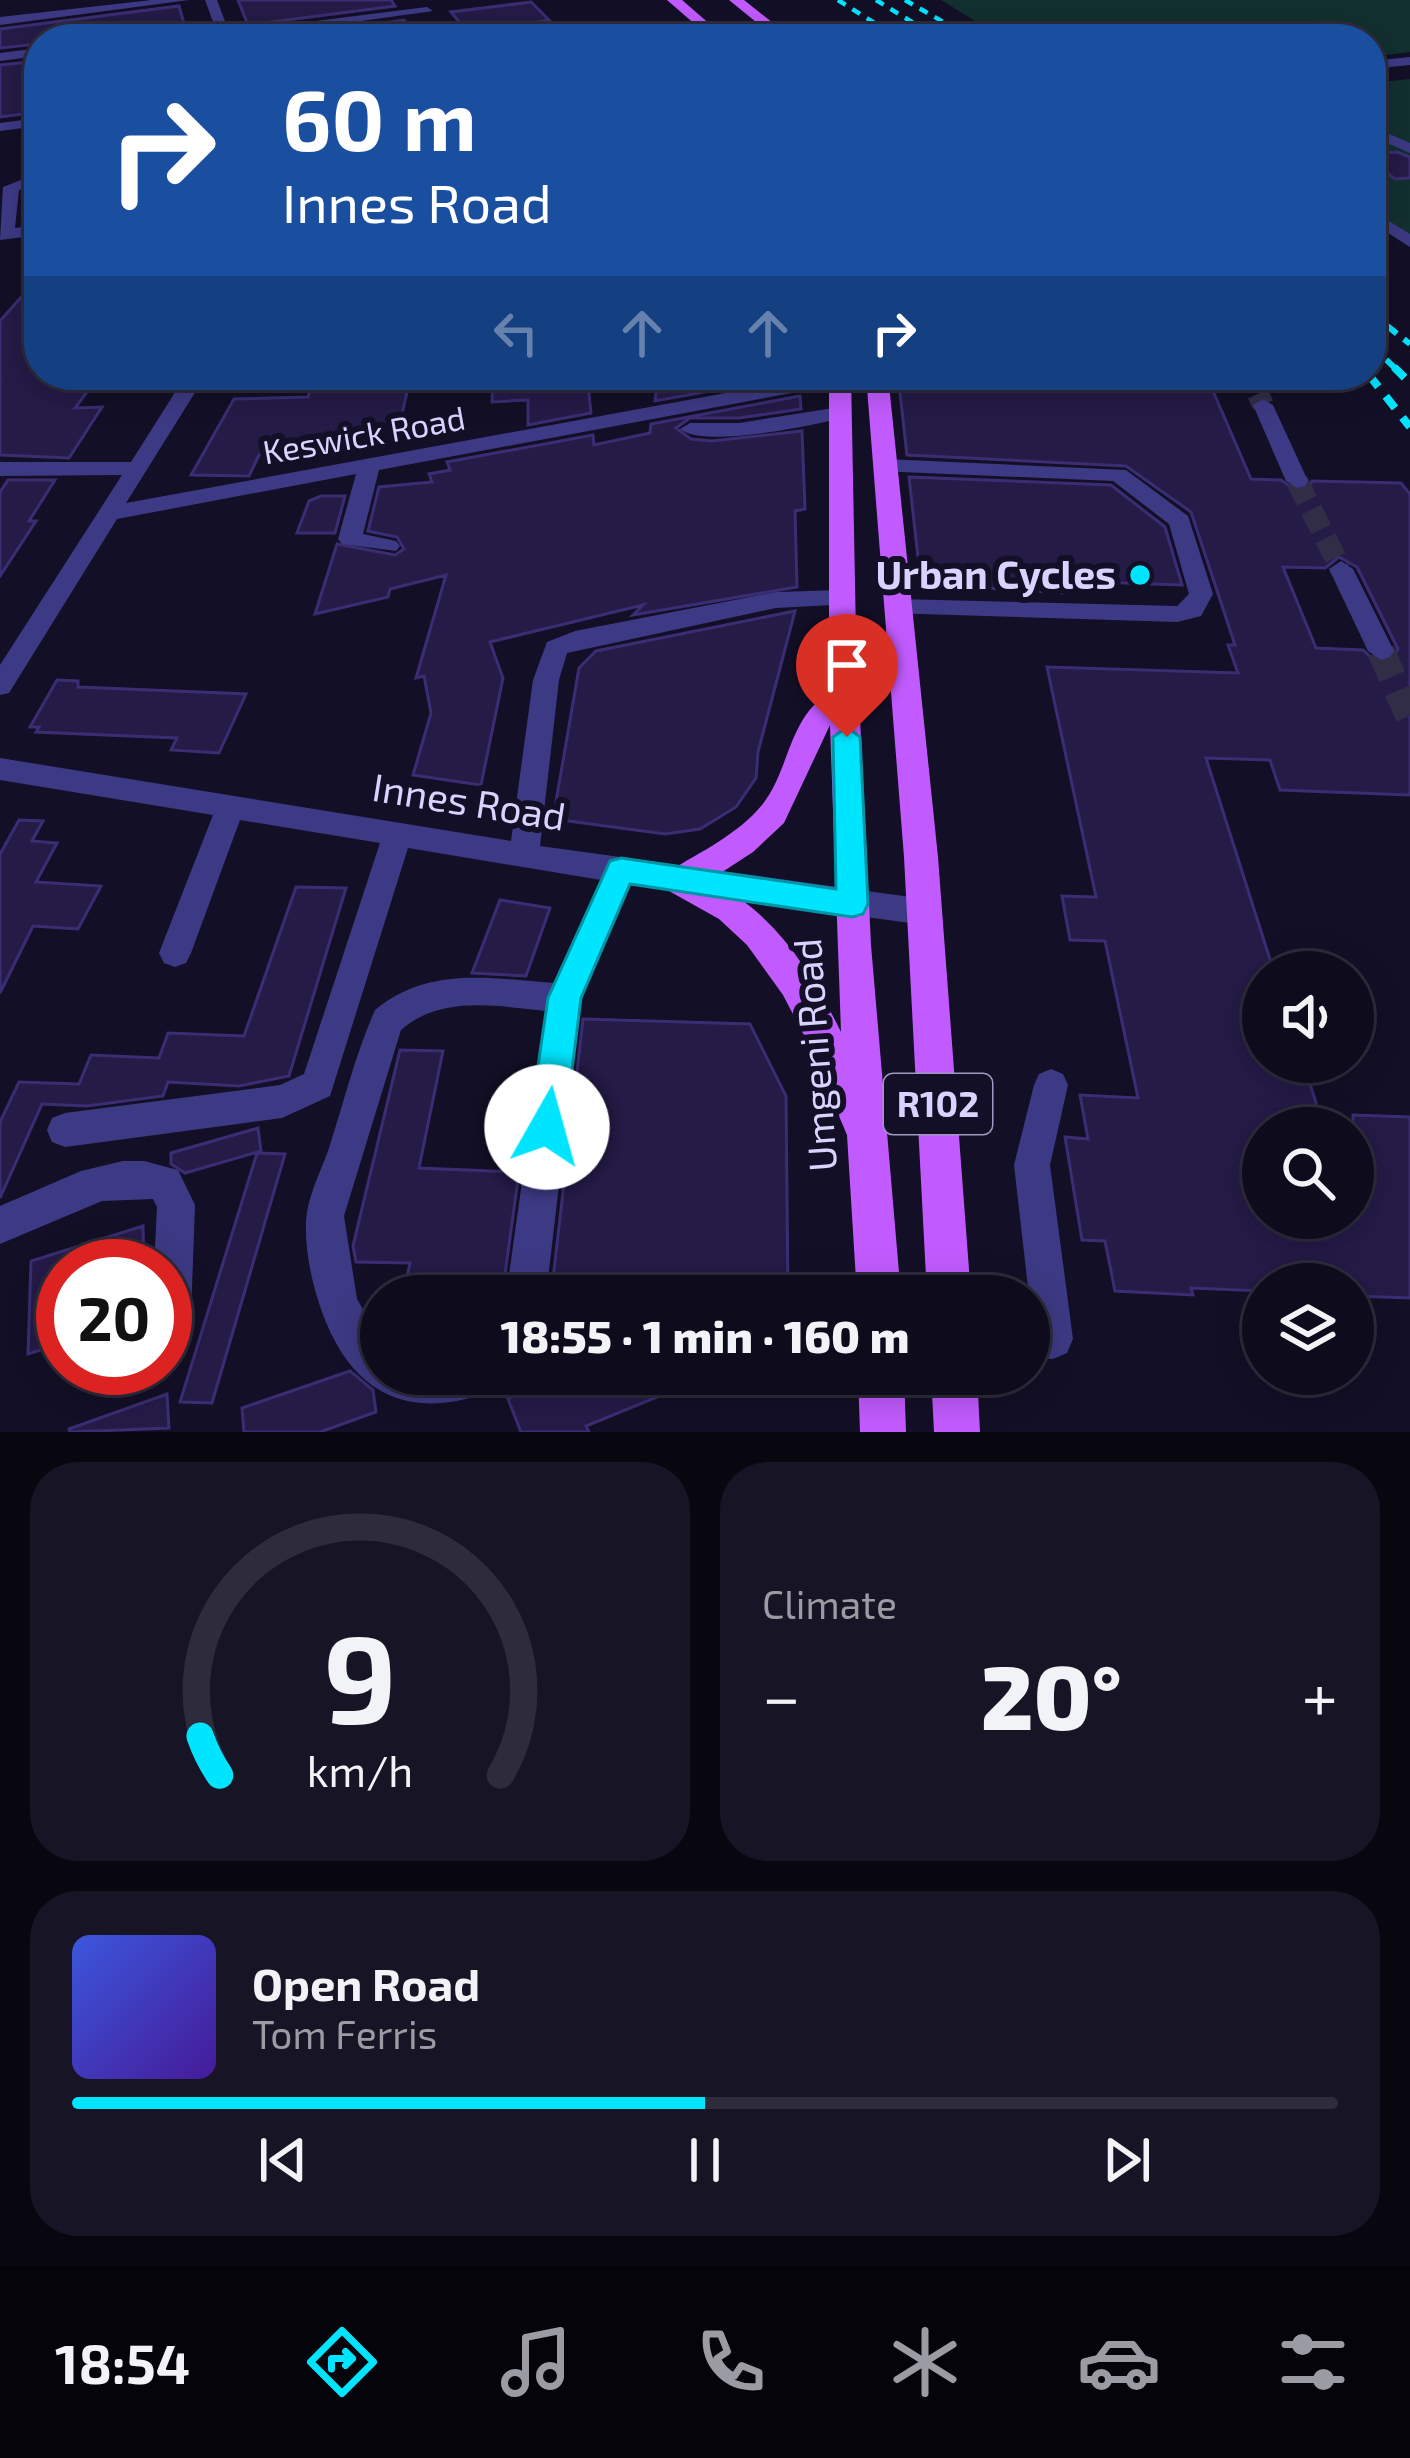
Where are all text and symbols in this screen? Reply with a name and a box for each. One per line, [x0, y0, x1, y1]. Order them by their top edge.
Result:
text: 60 m [282, 67, 477, 168]
icon: right [84, 72, 240, 228]
text: Innes Road [282, 169, 552, 234]
icon: left [483, 300, 549, 366]
icon: ahead [609, 300, 675, 366]
icon: ahead [735, 300, 801, 366]
icon: right [861, 300, 927, 366]
street label: Keswick Road [259, 397, 468, 472]
place label: Urban Cycles [876, 550, 1116, 598]
marker: Urban Cycles [1127, 562, 1153, 588]
pin [796, 614, 898, 737]
icon: arrive [814, 632, 880, 698]
street label: Innes Road [369, 762, 569, 839]
street label: Umgeni Road [782, 937, 845, 1173]
map controls [1242, 951, 1374, 1395]
button: sound [1242, 951, 1374, 1083]
position arrow [484, 1064, 610, 1190]
road number: R102 [884, 1074, 992, 1134]
button: search [1242, 1107, 1374, 1239]
speed limit sign: 20 [36, 1239, 192, 1395]
button: layers [1242, 1263, 1374, 1395]
text: 18:55 · 1 min · 160 m [501, 1308, 909, 1362]
text: Climate [762, 1580, 897, 1627]
text: 9 [323, 1599, 397, 1749]
text: 20° [980, 1640, 1122, 1748]
text: − [762, 1655, 801, 1734]
text: + [1302, 1655, 1338, 1734]
text: km/h [307, 1743, 413, 1795]
text: Open Road [252, 1956, 480, 2010]
text: Tom Ferris [252, 2010, 437, 2057]
icon: previous [250, 2127, 316, 2193]
icon: pause [672, 2127, 738, 2193]
icon: next [1094, 2127, 1160, 2193]
icon: directions [300, 2320, 384, 2404]
icon: music [494, 2320, 578, 2404]
icon: phone [689, 2320, 773, 2404]
icon: climate [883, 2320, 967, 2404]
icon: car [1077, 2320, 1161, 2404]
icon: filters [1271, 2320, 1355, 2404]
text: 18:54 [55, 2330, 190, 2395]

